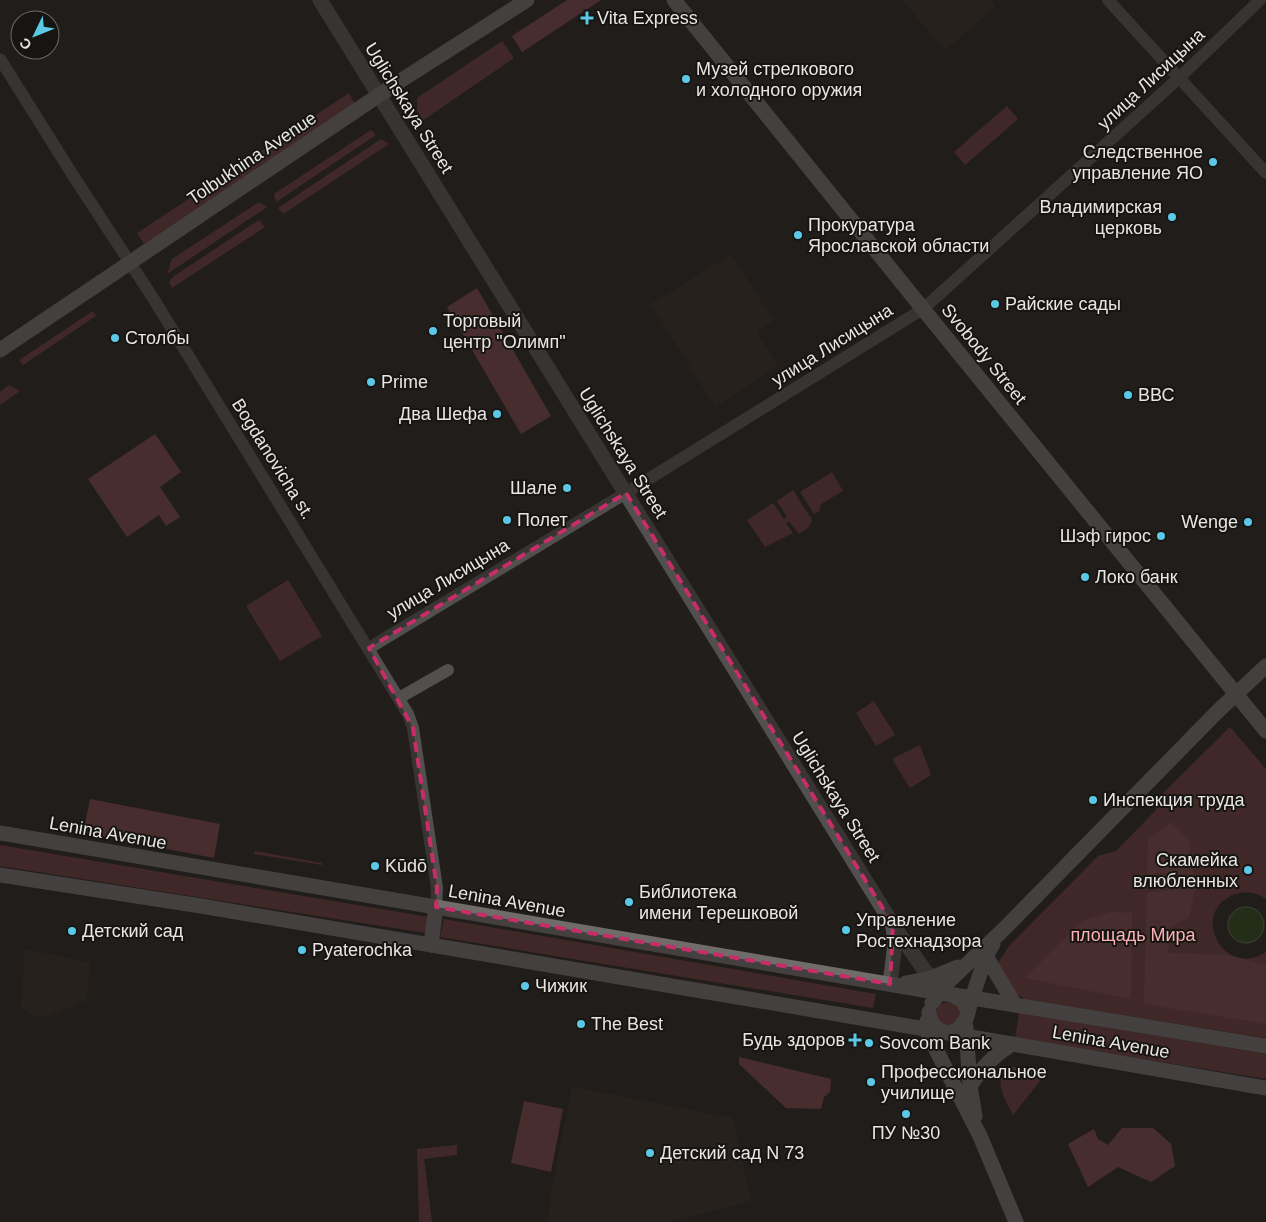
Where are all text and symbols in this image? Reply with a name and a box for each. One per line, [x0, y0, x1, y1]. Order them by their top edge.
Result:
place label: Vita Express [597, 8, 698, 28]
north arrow [10, 10, 60, 60]
marker: Vita Express [581, 12, 593, 24]
street label: улица Лисицына [1093, 24, 1209, 134]
text: С [16, 35, 35, 53]
street label: Uglichskaya Street [361, 39, 457, 177]
place label: Музей стрелкового и холодного оружия [696, 59, 862, 100]
marker: Музей стрелкового и холодного оружия [680, 73, 692, 85]
street label: Tolbukhina Avenue [184, 108, 320, 208]
place label: Следственное управление ЯО [1073, 142, 1203, 183]
marker: Следственное управление ЯО [1207, 156, 1219, 168]
place label: Владимирская церковь [1039, 197, 1162, 238]
marker: Владимирская церковь [1166, 211, 1178, 223]
place label: Прокуратура Ярославской области [808, 215, 989, 256]
marker: Прокуратура Ярославской области [792, 229, 804, 241]
place label: Райские сады [1005, 294, 1121, 314]
marker: Райские сады [989, 298, 1001, 310]
street label: улица Лисицына [768, 299, 897, 390]
street label: Svobody Street [938, 300, 1030, 408]
place label: Торговый центр "Олимп" [443, 311, 566, 352]
marker: Торговый центр "Олимп" [427, 325, 439, 337]
place label: Столбы [125, 328, 189, 348]
marker: Столбы [109, 332, 121, 344]
place label: Prime [381, 372, 428, 392]
marker: Prime [365, 376, 377, 388]
street label: Uglichskaya Street [575, 384, 671, 522]
place label: ВВС [1138, 385, 1174, 405]
marker: ВВС [1122, 389, 1134, 401]
street label: Bogdanovicha st. [228, 395, 318, 523]
place label: Два Шефа [399, 404, 488, 424]
marker: Два Шефа [491, 408, 503, 420]
place label: Шале [510, 478, 557, 498]
marker: Шале [561, 482, 573, 494]
place label: Полет [517, 510, 568, 530]
place label: Wenge [1181, 512, 1238, 532]
marker: Полет [501, 514, 513, 526]
marker: Wenge [1242, 516, 1254, 528]
place label: Шэф гирос [1060, 526, 1151, 546]
marker: Шэф гирос [1155, 530, 1167, 542]
street label: улица Лисицына [383, 534, 513, 623]
place label: Локо банк [1095, 567, 1178, 587]
marker: Локо банк [1079, 571, 1091, 583]
street label: Uglichskaya Street [788, 728, 884, 866]
place label: Инспекция труда [1103, 790, 1246, 810]
marker: Инспекция труда [1087, 794, 1099, 806]
street label: Lenina Avenue [48, 813, 168, 853]
place label: Скамейка влюбленных [1133, 850, 1239, 891]
place label: Kūdō [385, 856, 427, 876]
marker: Kūdō [369, 860, 381, 872]
marker: Скамейка влюбленных [1242, 864, 1254, 876]
street label: Lenina Avenue [447, 881, 567, 921]
place label: Библиотека имени Терешковой [639, 882, 798, 923]
marker: Библиотека имени Терешковой [623, 896, 635, 908]
place label: Управление Ростехнадзора [856, 910, 982, 951]
place label: Детский сад [82, 921, 184, 941]
marker: Управление Ростехнадзора [840, 924, 852, 936]
marker: Детский сад [66, 925, 78, 937]
park label: площадь Мира [1070, 925, 1197, 945]
place label: Pyaterochka [312, 940, 413, 960]
marker: Pyaterochka [296, 944, 308, 956]
place label: Чижик [535, 976, 587, 996]
marker: Чижик [519, 980, 531, 992]
place label: The Best [591, 1014, 663, 1034]
marker: The Best [575, 1018, 587, 1030]
street label: Lenina Avenue [1051, 1022, 1171, 1062]
place label: Будь здоров [742, 1030, 845, 1050]
place label: Sovcom Bank [879, 1033, 991, 1053]
marker: Будь здоров [849, 1034, 861, 1046]
marker: Sovcom Bank [863, 1037, 875, 1049]
place label: Профессиональное училище [881, 1062, 1047, 1103]
marker: Профессиональное училище [865, 1076, 877, 1088]
marker: ПУ №30 [900, 1108, 912, 1120]
place label: ПУ №30 [872, 1123, 940, 1143]
place label: Детский сад N 73 [660, 1143, 804, 1163]
marker: Детский сад N 73 [644, 1147, 656, 1159]

